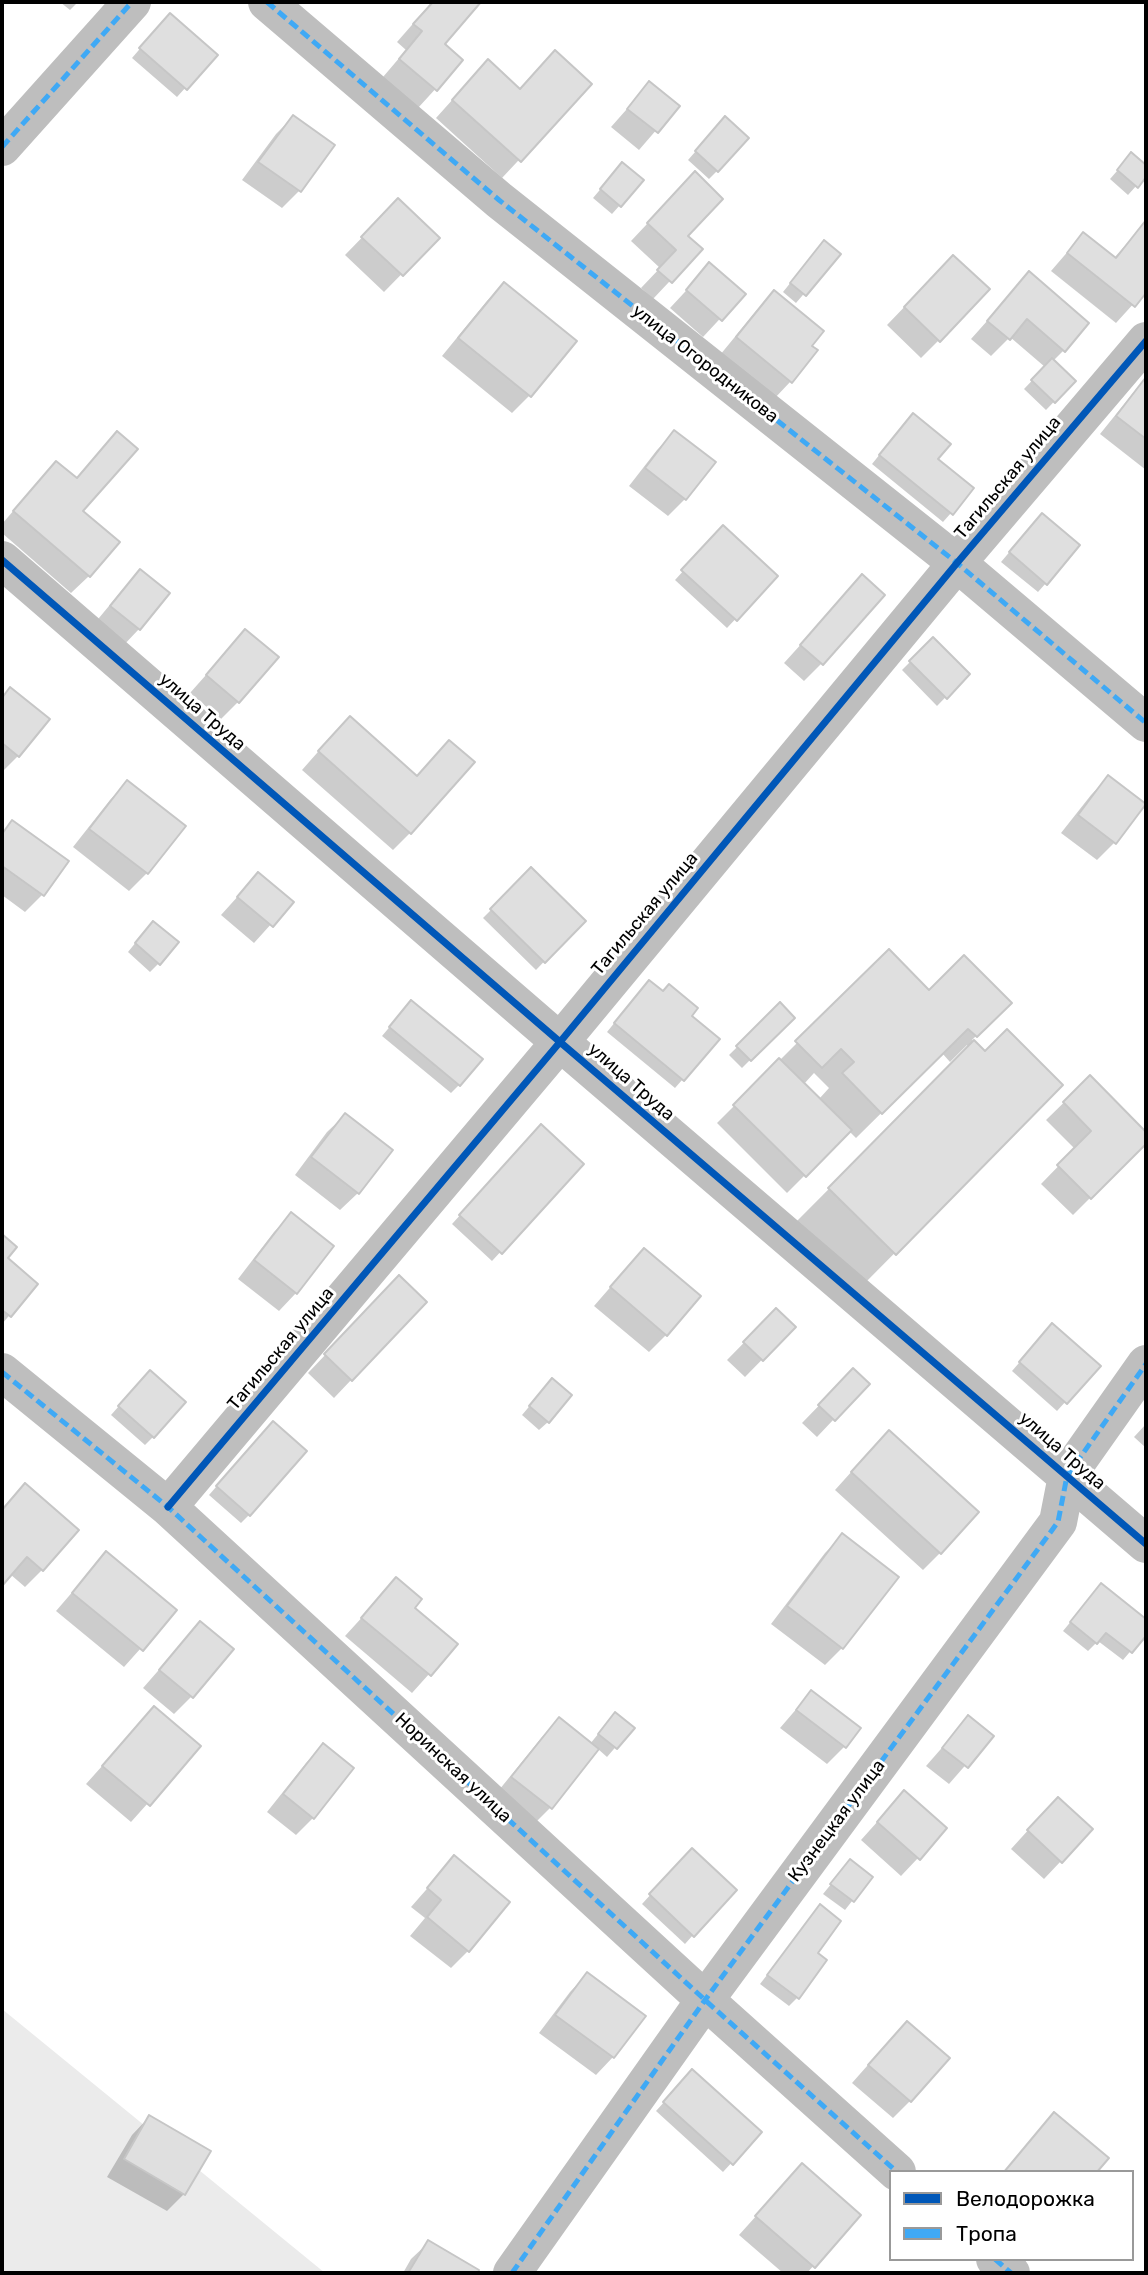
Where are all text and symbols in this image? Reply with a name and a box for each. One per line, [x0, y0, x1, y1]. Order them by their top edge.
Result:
street label: улица Огородникова [628, 300, 782, 428]
street label: Тагильская улица [950, 412, 1066, 544]
street label: улица Труда [154, 669, 250, 755]
street label: Тагильская улица [587, 848, 703, 980]
street label: улица Труда [583, 1039, 679, 1125]
street label: Тагильская улица [223, 1283, 339, 1415]
street label: улица Труда [1014, 1408, 1110, 1494]
street label: Норинская улица [390, 1708, 516, 1828]
street label: Кузнецкая улица [784, 1756, 890, 1886]
legend [889, 2170, 1134, 2261]
text: Велодорожка [956, 2186, 1095, 2211]
text: Тропа [956, 2221, 1017, 2246]

